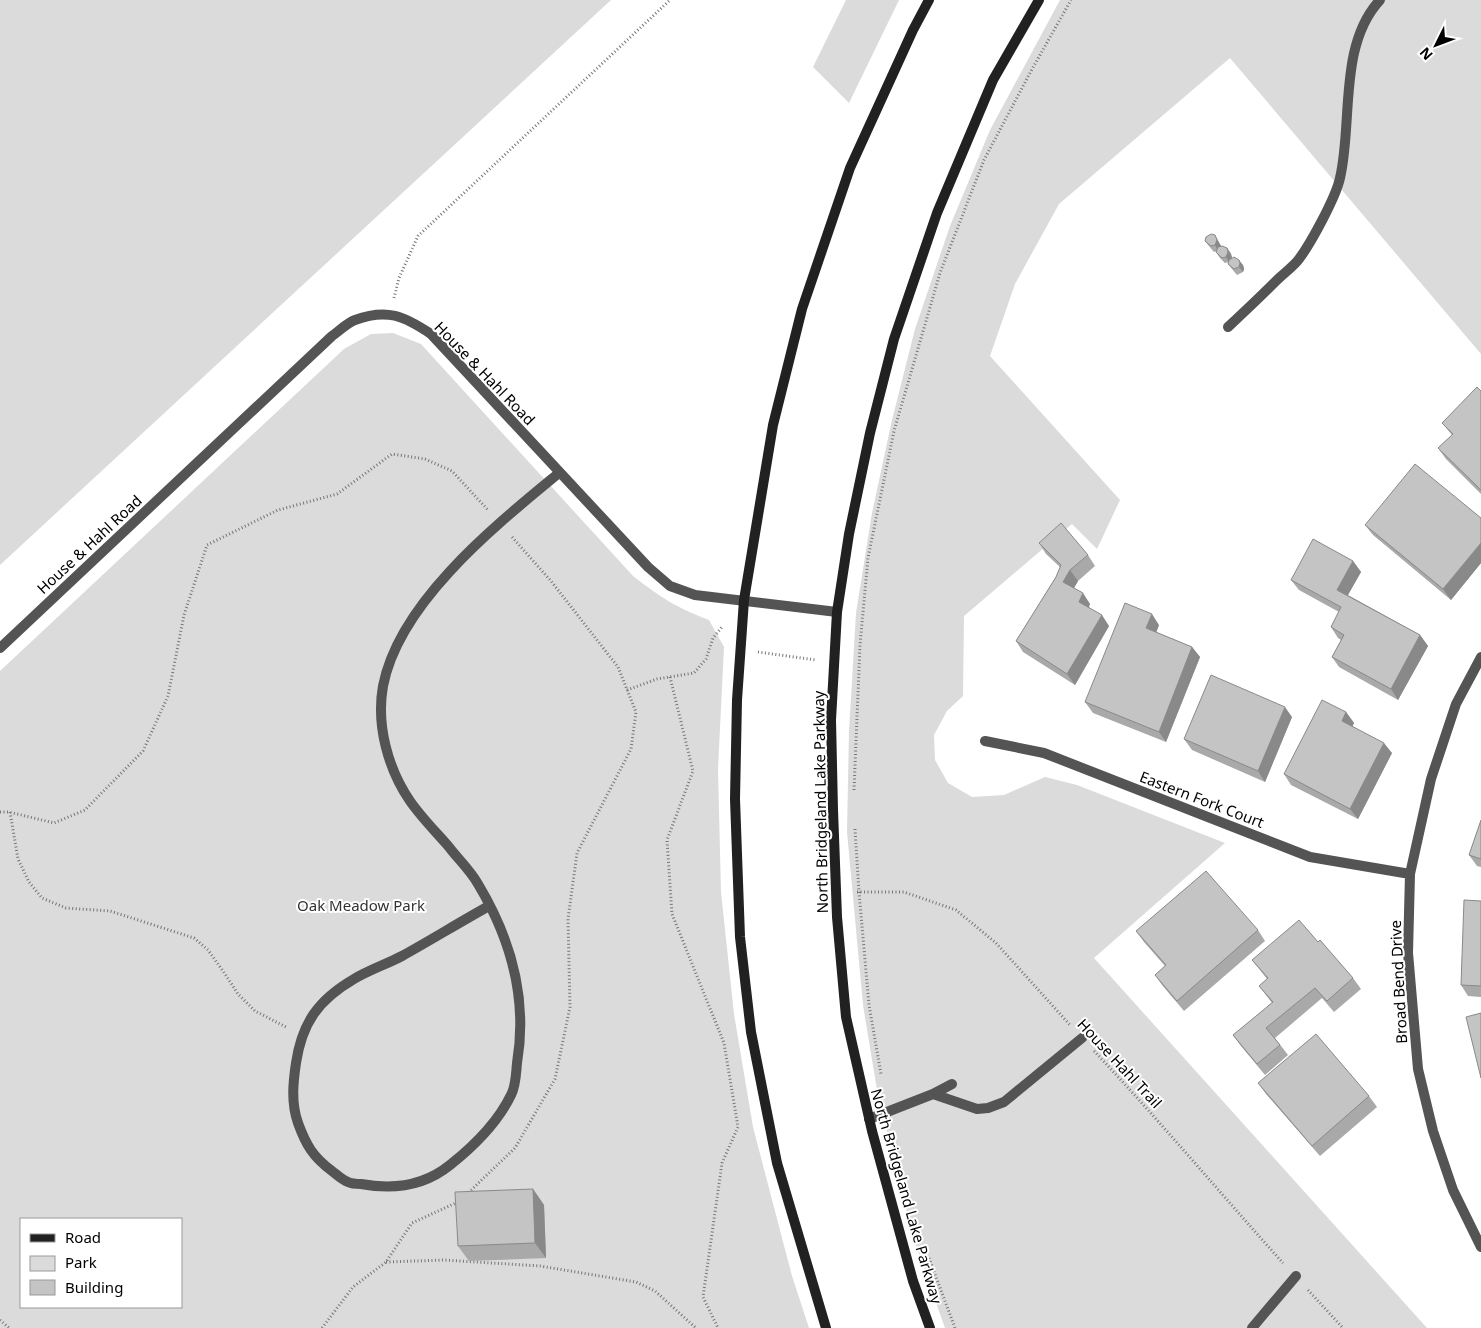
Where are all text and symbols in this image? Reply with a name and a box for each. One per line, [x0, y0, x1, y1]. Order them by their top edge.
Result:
north arrow [1411, 20, 1461, 70]
text: N [1415, 43, 1437, 65]
street label: House & Hahl Road [430, 317, 540, 429]
street label: House & Hahl Road [32, 490, 146, 598]
street label: North Bridgeland Lake Parkway [808, 690, 832, 914]
street label: Eastern Fork Court [1137, 766, 1268, 832]
park label: Oak Meadow Park [297, 895, 425, 915]
street label: Broad Bend Drive [1385, 920, 1411, 1044]
street label: House Hahl Trail [1073, 1014, 1167, 1112]
street label: North Bridgeland Lake Parkway [867, 1086, 947, 1306]
legend [20, 1218, 182, 1308]
text: Road [65, 1227, 101, 1247]
text: Park [65, 1252, 97, 1272]
text: Building [65, 1277, 123, 1297]

